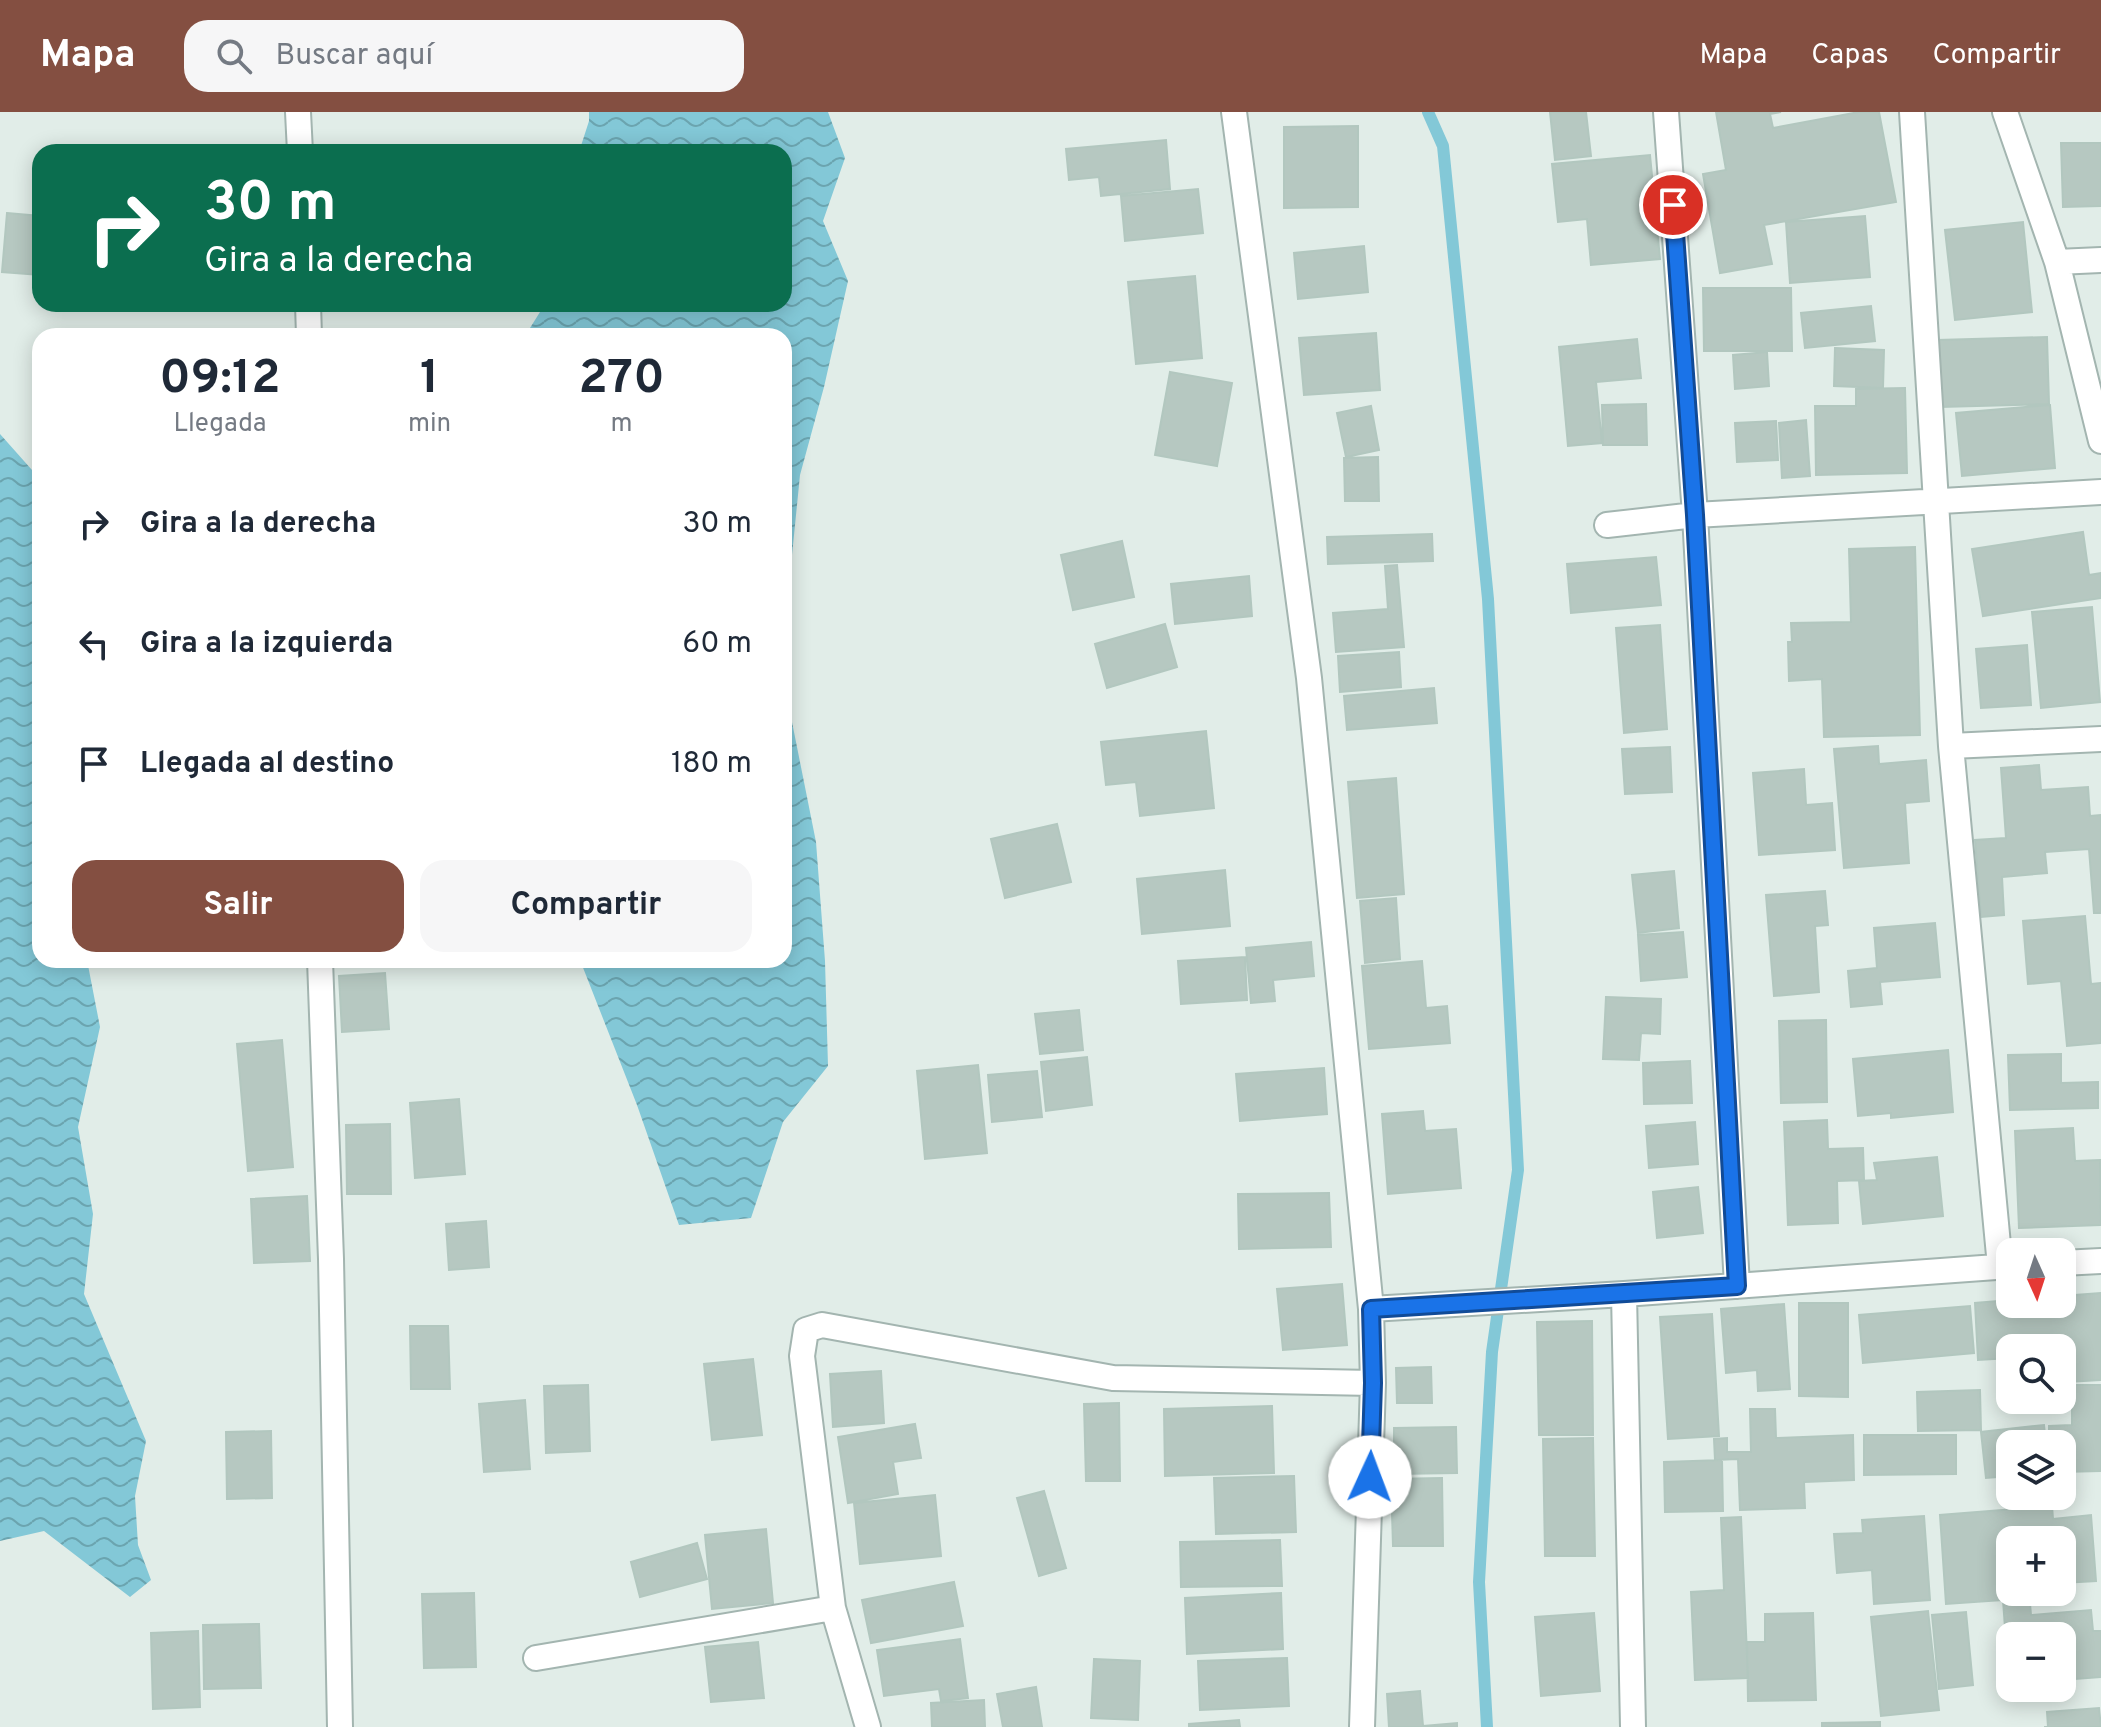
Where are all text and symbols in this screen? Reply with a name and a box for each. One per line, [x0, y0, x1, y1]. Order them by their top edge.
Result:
search box [184, 20, 744, 92]
text: Mapa [40, 32, 136, 81]
icon: search [212, 34, 256, 78]
text: Buscar aquí [276, 38, 433, 75]
text: Mapa [1700, 38, 1767, 74]
text: Capas [1811, 38, 1889, 74]
text: Compartir [1933, 38, 2061, 74]
text: 30 m [204, 170, 337, 240]
pin [1639, 171, 1707, 239]
icon: right [72, 176, 176, 280]
icon: arrive [1651, 183, 1695, 227]
text: Gira a la derecha [204, 239, 473, 285]
text: 09:12 [159, 350, 281, 410]
text: 1 [420, 350, 439, 410]
text: 270 [578, 350, 665, 410]
text: Llegada [173, 408, 266, 441]
text: min [408, 408, 451, 441]
text: m [611, 408, 633, 441]
icon: right [72, 502, 116, 546]
text: Gira a la derecha [140, 506, 376, 543]
text: 30 m [683, 506, 752, 543]
icon: left [72, 622, 116, 666]
text: Gira a la izquierda [140, 626, 393, 663]
text: 60 m [682, 626, 752, 663]
icon: arrive [72, 742, 116, 786]
text: Llegada al destino [140, 746, 394, 783]
text: 180 m [671, 746, 752, 783]
button: Salir [72, 860, 404, 952]
button: Compartir [420, 860, 752, 952]
north arrow [1996, 1238, 2076, 1318]
map controls [1996, 1238, 2076, 1702]
button: search [1996, 1334, 2076, 1414]
button: layers [1996, 1430, 2076, 1510]
position arrow [1328, 1435, 1412, 1519]
button: + [1996, 1526, 2076, 1606]
button: − [1996, 1622, 2076, 1702]

